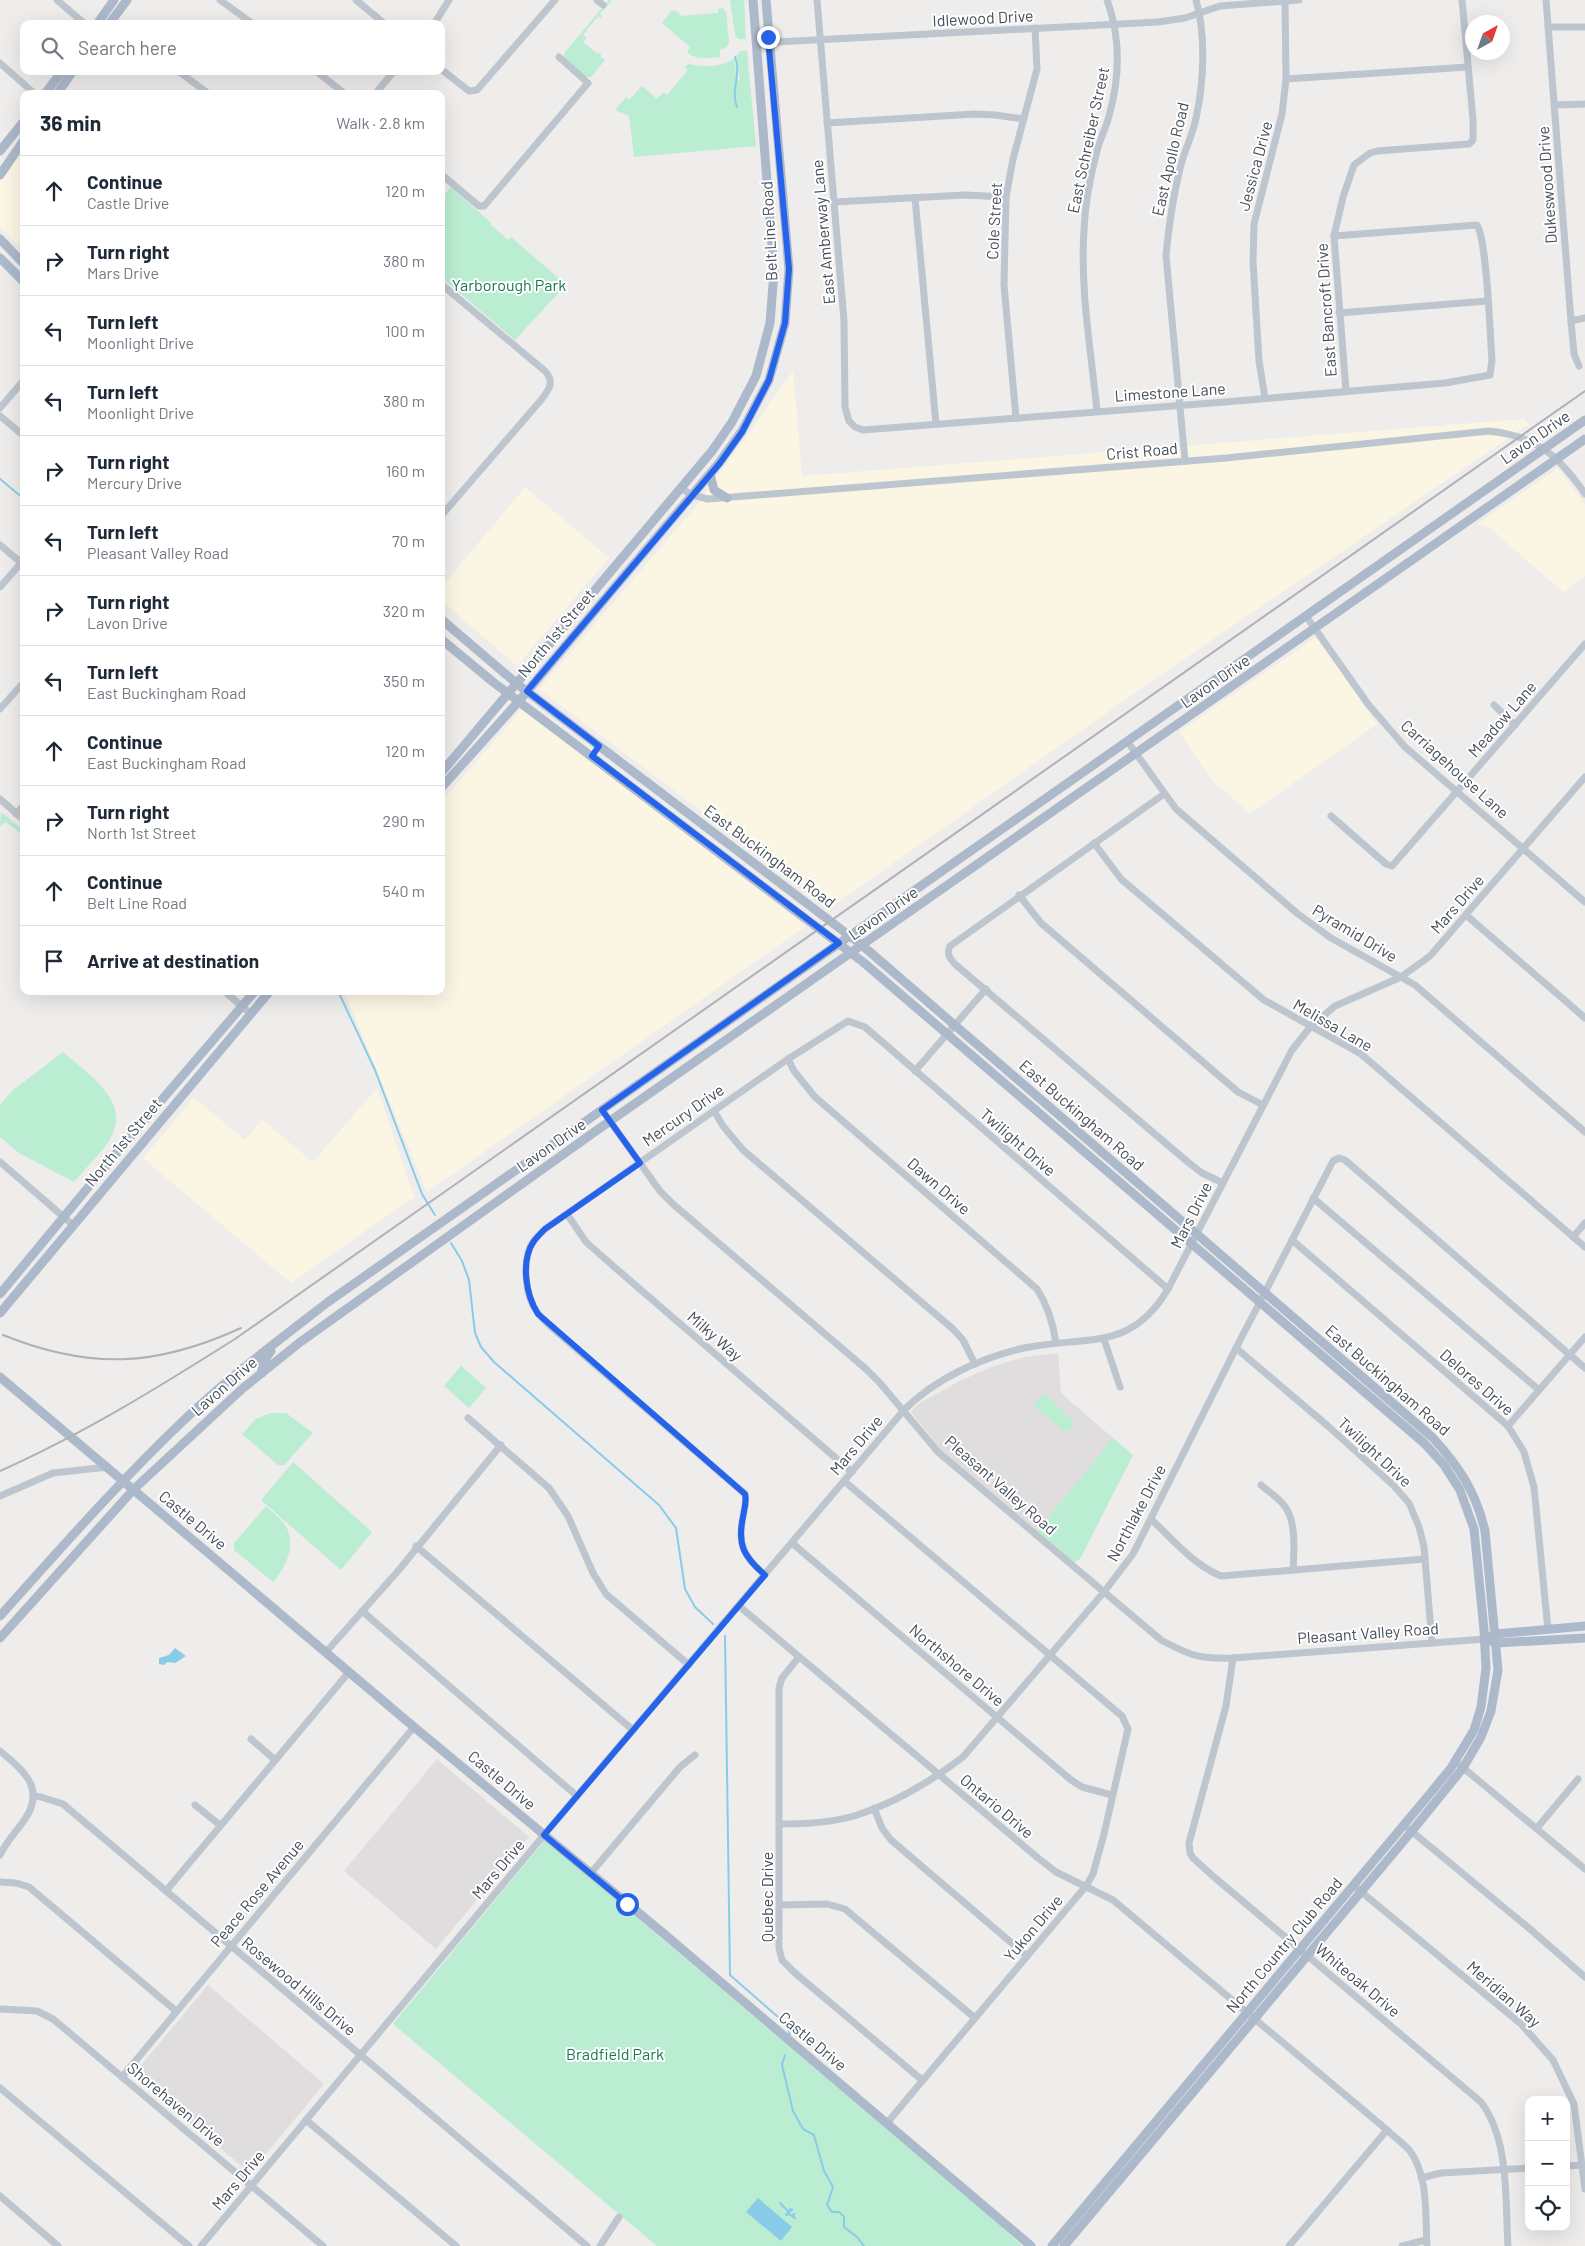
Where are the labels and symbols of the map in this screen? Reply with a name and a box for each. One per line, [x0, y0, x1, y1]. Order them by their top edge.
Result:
street label: Idlewood Drive [932, 5, 1034, 30]
north arrow [1465, 15, 1510, 60]
route end [757, 26, 780, 49]
street label: East Schreiber Street [1063, 65, 1112, 215]
street label: East Apollo Road [1147, 100, 1192, 218]
street label: Jessica Drive [1233, 119, 1276, 213]
street label: Dukeswood Drive [1533, 126, 1560, 244]
street label: East Amberway Lane [807, 159, 838, 305]
street label: Belt Line Road [756, 181, 781, 281]
street label: Cole Street [982, 182, 1005, 260]
street label: East Bancroft Drive [1311, 242, 1340, 378]
park label: Yarborough Park [452, 275, 566, 294]
street label: Limestone Lane [1114, 378, 1226, 405]
street label: Lavon Drive [1496, 406, 1573, 468]
street label: Crist Road [1105, 438, 1178, 463]
street label: North 1st Street [513, 585, 598, 681]
street label: Lavon Drive [1176, 650, 1253, 712]
street label: Meadow Lane [1464, 677, 1540, 760]
street label: Carriagehouse Lane [1398, 715, 1513, 822]
street label: East Buckingham Road [701, 800, 840, 911]
street label: Mars Drive [1426, 870, 1487, 937]
street label: Lavon Drive [844, 882, 921, 944]
street label: Pyramid Drive [1309, 900, 1401, 965]
street label: Melissa Lane [1290, 994, 1376, 1055]
street label: East Buckingham Road [1016, 1055, 1149, 1174]
street label: Mercury Drive [638, 1080, 727, 1150]
street label: North 1st Street [80, 1094, 165, 1190]
street label: Twilight Drive [977, 1104, 1060, 1180]
street label: Lavon Drive [512, 1114, 589, 1176]
street label: Dawn Drive [904, 1153, 975, 1218]
street label: Mars Drive [1166, 1178, 1215, 1251]
street label: Milky Way [684, 1307, 747, 1365]
street label: East Buckingham Road [1322, 1320, 1455, 1439]
street label: Delores Drive [1437, 1344, 1518, 1419]
street label: Lavon Drive [187, 1352, 260, 1419]
street label: Mars Drive [825, 1411, 886, 1478]
street label: Twilight Drive [1335, 1413, 1416, 1491]
street label: Pleasant Valley Road [942, 1431, 1061, 1538]
street label: Northlake Drive [1102, 1461, 1169, 1564]
street label: Castle Drive [156, 1486, 231, 1553]
street label: Pleasant Valley Road [1297, 1618, 1439, 1647]
street label: Northshore Drive [906, 1619, 1009, 1710]
street label: Castle Drive [465, 1746, 540, 1813]
street label: Ontario Drive [957, 1769, 1038, 1842]
street label: Peace Rose Avenue [206, 1835, 307, 1950]
street label: Mars Drive [467, 1835, 528, 1902]
street label: Quebec Drive [757, 1852, 776, 1942]
street label: North Country Club Road [1221, 1873, 1346, 2016]
street label: Yukon Drive [999, 1891, 1066, 1965]
route start [616, 1893, 639, 1916]
street label: Rosewood Hills Drive [238, 1932, 360, 2039]
street label: Whiteoak Drive [1312, 1939, 1405, 2021]
street label: Meridian Way [1464, 1956, 1546, 2031]
street label: Castle Drive [776, 2007, 851, 2074]
park label: Bradfield Park [566, 2044, 664, 2063]
street label: Shorehaven Drive [124, 2057, 229, 2150]
street label: Mars Drive [207, 2146, 268, 2213]

